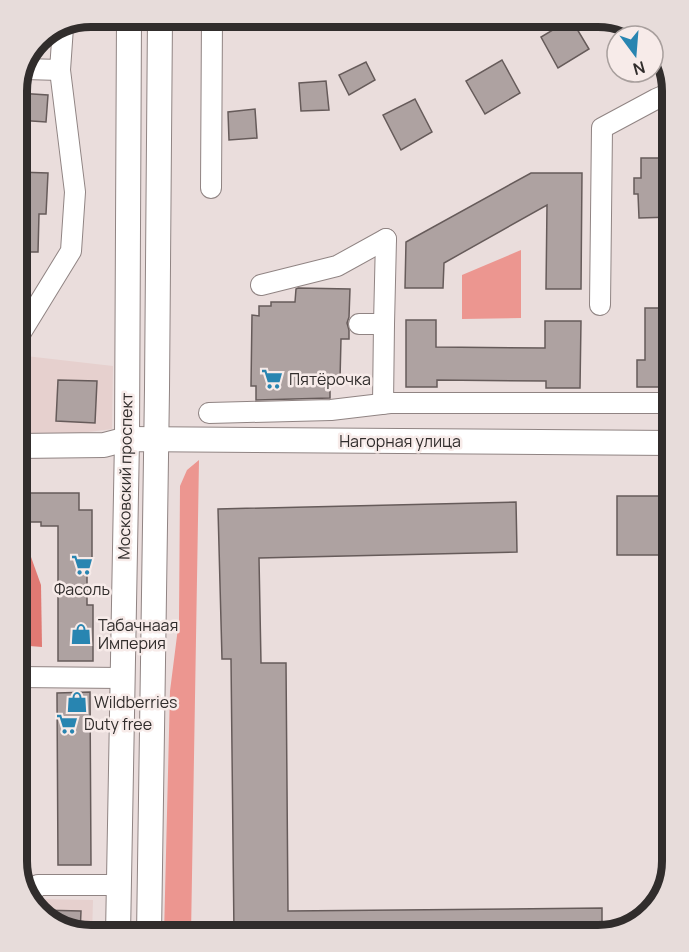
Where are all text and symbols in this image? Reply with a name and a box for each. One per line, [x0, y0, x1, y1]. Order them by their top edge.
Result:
north arrow [605, 24, 665, 84]
text: N [631, 56, 648, 81]
supermarket icon: Пятёрочка [260, 367, 284, 391]
place label: Пятёрочка [289, 368, 371, 390]
street label: Московский проспект [113, 392, 137, 560]
street label: Нагорная улица [339, 430, 461, 452]
supermarket icon: Фасоль [70, 553, 94, 577]
place label: Фасоль [54, 578, 110, 600]
place label: Табачнаая Империя [98, 614, 178, 654]
shop icon: Табачнаая Империя [69, 622, 93, 646]
shop icon: Wildberries [65, 690, 89, 714]
place label: Wildberries [94, 691, 177, 713]
supermarket icon: Duty free [55, 712, 79, 736]
place label: Duty free [84, 713, 152, 735]

